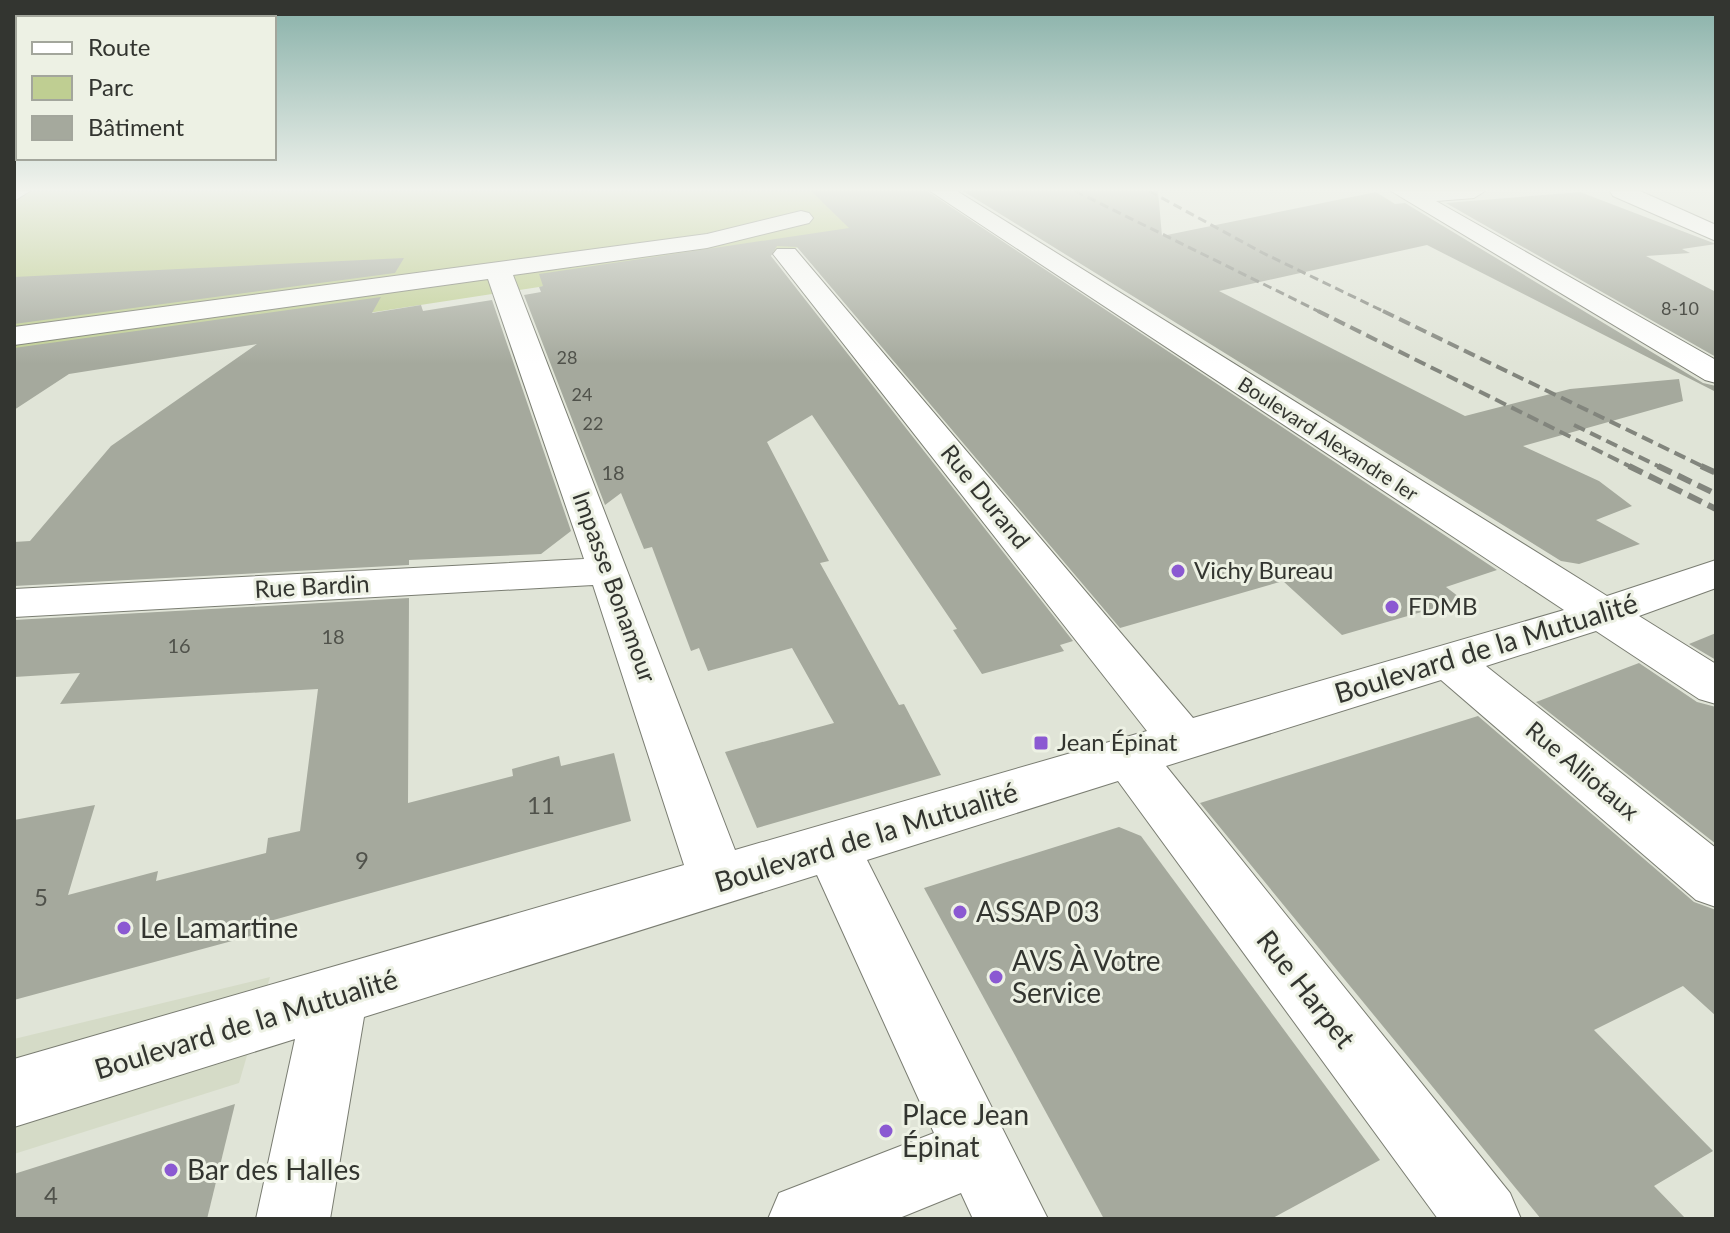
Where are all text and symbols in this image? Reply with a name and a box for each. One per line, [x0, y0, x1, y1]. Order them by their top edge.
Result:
legend [16, 16, 276, 160]
text: Route [88, 32, 150, 61]
text: Parc [88, 72, 134, 101]
text: Bâtiment [88, 112, 185, 141]
house number: 8-10 [1661, 297, 1699, 319]
house number: 28 [557, 346, 577, 368]
street label: Boulevard Alexandre Ier [1234, 371, 1424, 506]
house number: 24 [572, 383, 592, 405]
house number: 22 [583, 412, 603, 434]
street label: Rue Durand [935, 438, 1037, 554]
house number: 18 [601, 460, 625, 484]
street label: Impasse Bonamour [567, 487, 663, 686]
place label: Vichy Bureau [1194, 555, 1333, 584]
marker: Vichy Bureau [1169, 562, 1187, 580]
street label: Rue Bardin [254, 568, 370, 603]
street label: Boulevard de la Mutualité [1330, 585, 1641, 709]
place label: FDMB [1408, 591, 1478, 620]
marker: FDMB [1383, 598, 1401, 616]
house number: 18 [321, 624, 345, 648]
house number: 16 [167, 633, 191, 657]
street label: Rue Alliotaux [1521, 714, 1645, 825]
place label: Jean Épinat [1057, 727, 1178, 756]
marker: Jean Épinat [1032, 734, 1050, 752]
street label: Boulevard de la Mutualité [710, 774, 1021, 898]
house number: 11 [527, 790, 555, 819]
house number: 9 [355, 845, 369, 874]
house number: 5 [34, 882, 48, 911]
place label: ASSAP 03 [976, 894, 1100, 928]
marker: ASSAP 03 [951, 903, 969, 921]
place label: Le Lamartine [140, 910, 298, 944]
marker: Le Lamartine [115, 919, 133, 937]
street label: Rue Harpet [1250, 923, 1363, 1054]
place label: AVS À Votre Service [1012, 943, 1160, 1009]
street label: Boulevard de la Mutualité [90, 961, 401, 1085]
marker: AVS À Votre Service [987, 968, 1005, 986]
place label: Place Jean Épinat [902, 1097, 1029, 1163]
marker: Place Jean Épinat [877, 1122, 895, 1140]
place label: Bar des Halles [187, 1152, 360, 1186]
marker: Bar des Halles [162, 1161, 180, 1179]
house number: 4 [44, 1180, 58, 1209]

